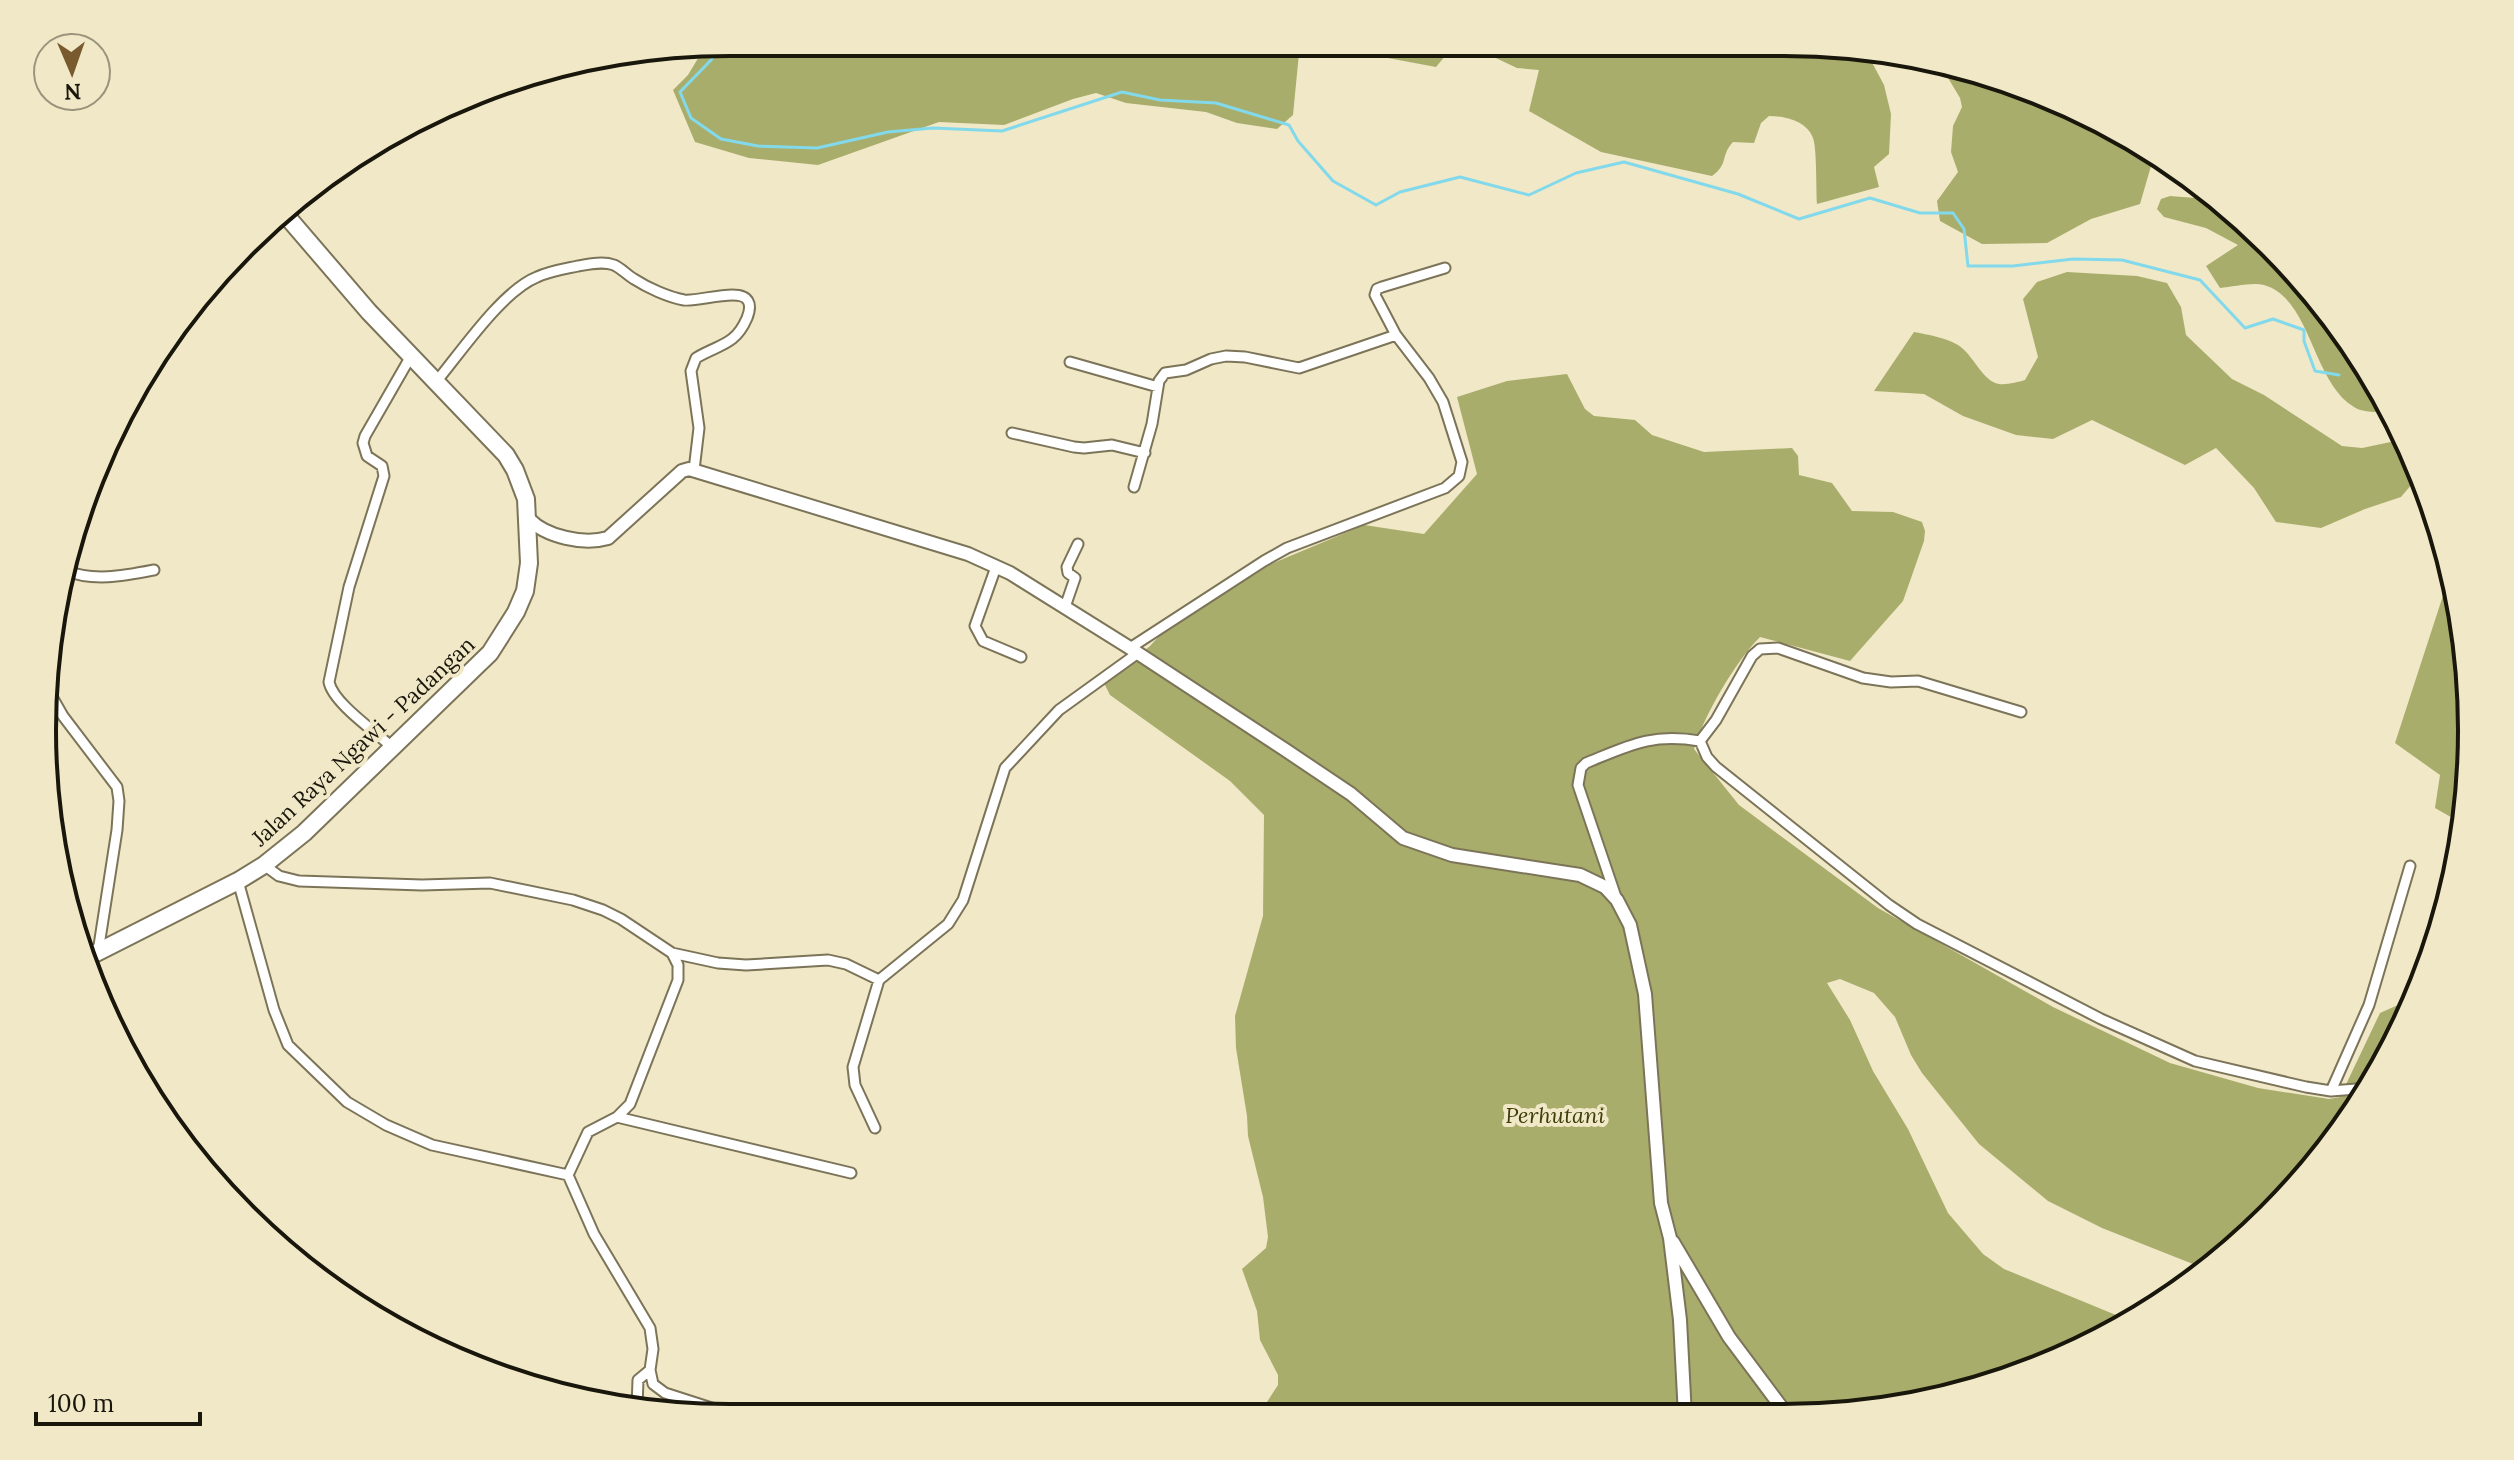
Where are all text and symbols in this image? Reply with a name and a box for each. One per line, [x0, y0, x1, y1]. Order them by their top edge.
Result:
north arrow [32, 32, 112, 112]
text: N [64, 78, 82, 106]
street label: Jalan Raya Ngawi - Padangan [245, 630, 480, 852]
park label: Perhutani [1505, 1101, 1605, 1129]
scale bar [36, 1376, 200, 1426]
text: 100 m [48, 1388, 114, 1419]

